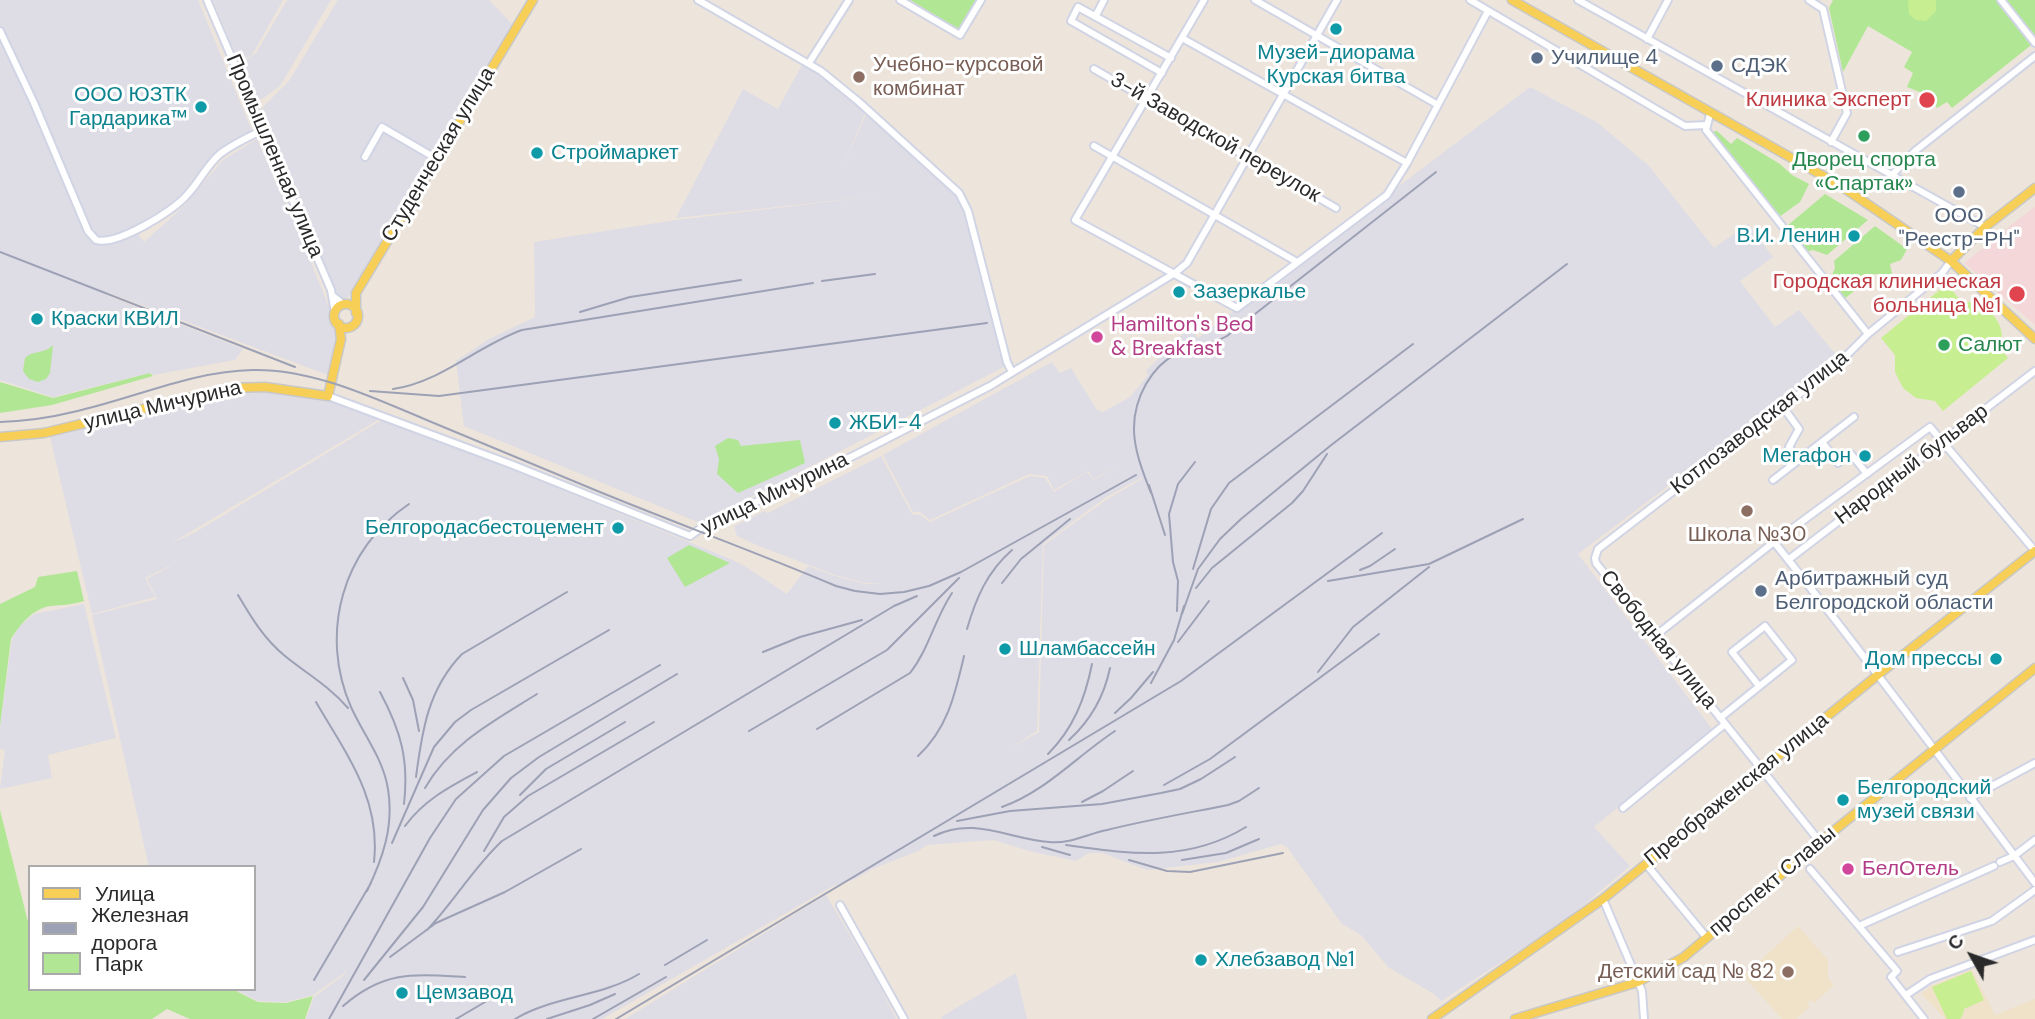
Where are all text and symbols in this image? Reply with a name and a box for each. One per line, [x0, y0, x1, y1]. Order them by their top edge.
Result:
marker: Музей-диорама Курская битва [1328, 21, 1344, 37]
place label: Музей-диорама Курская битва [1257, 40, 1415, 90]
place label: Училище 4 [1551, 45, 1658, 71]
marker: Училище 4 [1529, 50, 1545, 66]
street label: Промышленная улица [220, 51, 328, 261]
place label: Учебно-курсовой комбинат [873, 52, 1044, 102]
place label: СДЭК [1731, 53, 1787, 79]
marker: СДЭК [1709, 58, 1725, 74]
street label: Студенческая улица [377, 63, 501, 247]
street label: 3-й Заводской переулок [1105, 68, 1325, 208]
marker: Учебно-курсовой комбинат [851, 69, 867, 85]
place label: ООО ЮЗТК Гардарика™ [69, 82, 187, 132]
place label: Клиника Эксперт [1746, 87, 1911, 113]
marker: Клиника Эксперт [1917, 90, 1937, 110]
marker: ООО ЮЗТК Гардарика™ [193, 99, 209, 115]
marker: Дворец спорта «Спартак» [1856, 128, 1872, 144]
place label: Строймаркет [551, 140, 679, 166]
marker: Строймаркет [529, 145, 545, 161]
place label: Дворец спорта «Спартак» [1792, 147, 1936, 197]
marker: ООО "Реестр-РН" [1951, 184, 1967, 200]
place label: ООО "Реестр-РН" [1899, 203, 2019, 253]
place label: В.И. Ленин [1737, 223, 1840, 249]
marker: В.И. Ленин [1846, 228, 1862, 244]
place label: Городская клиническая больница №1 [1773, 269, 2001, 319]
place label: Зазеркалье [1193, 279, 1306, 305]
marker: Зазеркалье [1171, 284, 1187, 300]
marker: Городская клиническая больница №1 [2007, 284, 2027, 304]
place label: Краски КВИЛ [51, 306, 179, 332]
marker: Краски КВИЛ [29, 311, 45, 327]
place label: Hamilton's Bed & Breakfast [1111, 312, 1254, 362]
marker: Hamilton's Bed & Breakfast [1089, 329, 1105, 345]
place label: Салют [1958, 332, 2022, 358]
marker: Салют [1936, 337, 1952, 353]
street label: Котлозаводская улица [1666, 346, 1854, 500]
street label: улица Мичурина [82, 376, 244, 436]
street label: Народный бульвар [1831, 399, 1993, 531]
place label: ЖБИ-4 [849, 410, 921, 436]
marker: ЖБИ-4 [827, 415, 843, 431]
place label: Мегафон [1762, 443, 1851, 469]
street label: улица Мичурина [697, 448, 853, 540]
marker: Мегафон [1857, 448, 1873, 464]
marker: Школа №30 [1739, 503, 1755, 519]
place label: Белгородасбестоцемент [365, 515, 604, 541]
marker: Белгородасбестоцемент [610, 520, 626, 536]
place label: Школа №30 [1688, 522, 1806, 548]
street label: Свободная улица [1594, 566, 1722, 714]
place label: Арбитражный суд Белгородской области [1775, 566, 1994, 616]
marker: Арбитражный суд Белгородской области [1753, 583, 1769, 599]
place label: Шламбассейн [1019, 636, 1156, 662]
marker: Шламбассейн [997, 641, 1013, 657]
place label: Дом прессы [1865, 646, 1982, 672]
marker: Дом прессы [1988, 651, 2004, 667]
street label: Преображенская улица [1640, 708, 1834, 872]
place label: Белгородский музей связи [1857, 775, 1991, 825]
marker: Белгородский музей связи [1835, 792, 1851, 808]
street label: проспект Славы [1704, 821, 1842, 943]
place label: БелОтель [1862, 856, 1959, 882]
marker: БелОтель [1840, 861, 1856, 877]
legend [28, 865, 256, 991]
text: Улица [95, 880, 155, 908]
text: Железная дорога [91, 901, 189, 957]
north arrow [1937, 921, 2007, 991]
text: С [1942, 929, 1970, 955]
place label: Хлебзавод №1 [1215, 947, 1355, 973]
text: Парк [95, 950, 143, 978]
marker: Хлебзавод №1 [1193, 952, 1209, 968]
place label: Детский сад № 82 [1598, 959, 1774, 985]
marker: Детский сад № 82 [1780, 964, 1796, 980]
place label: Цемзавод [416, 980, 513, 1006]
marker: Цемзавод [394, 985, 410, 1001]

